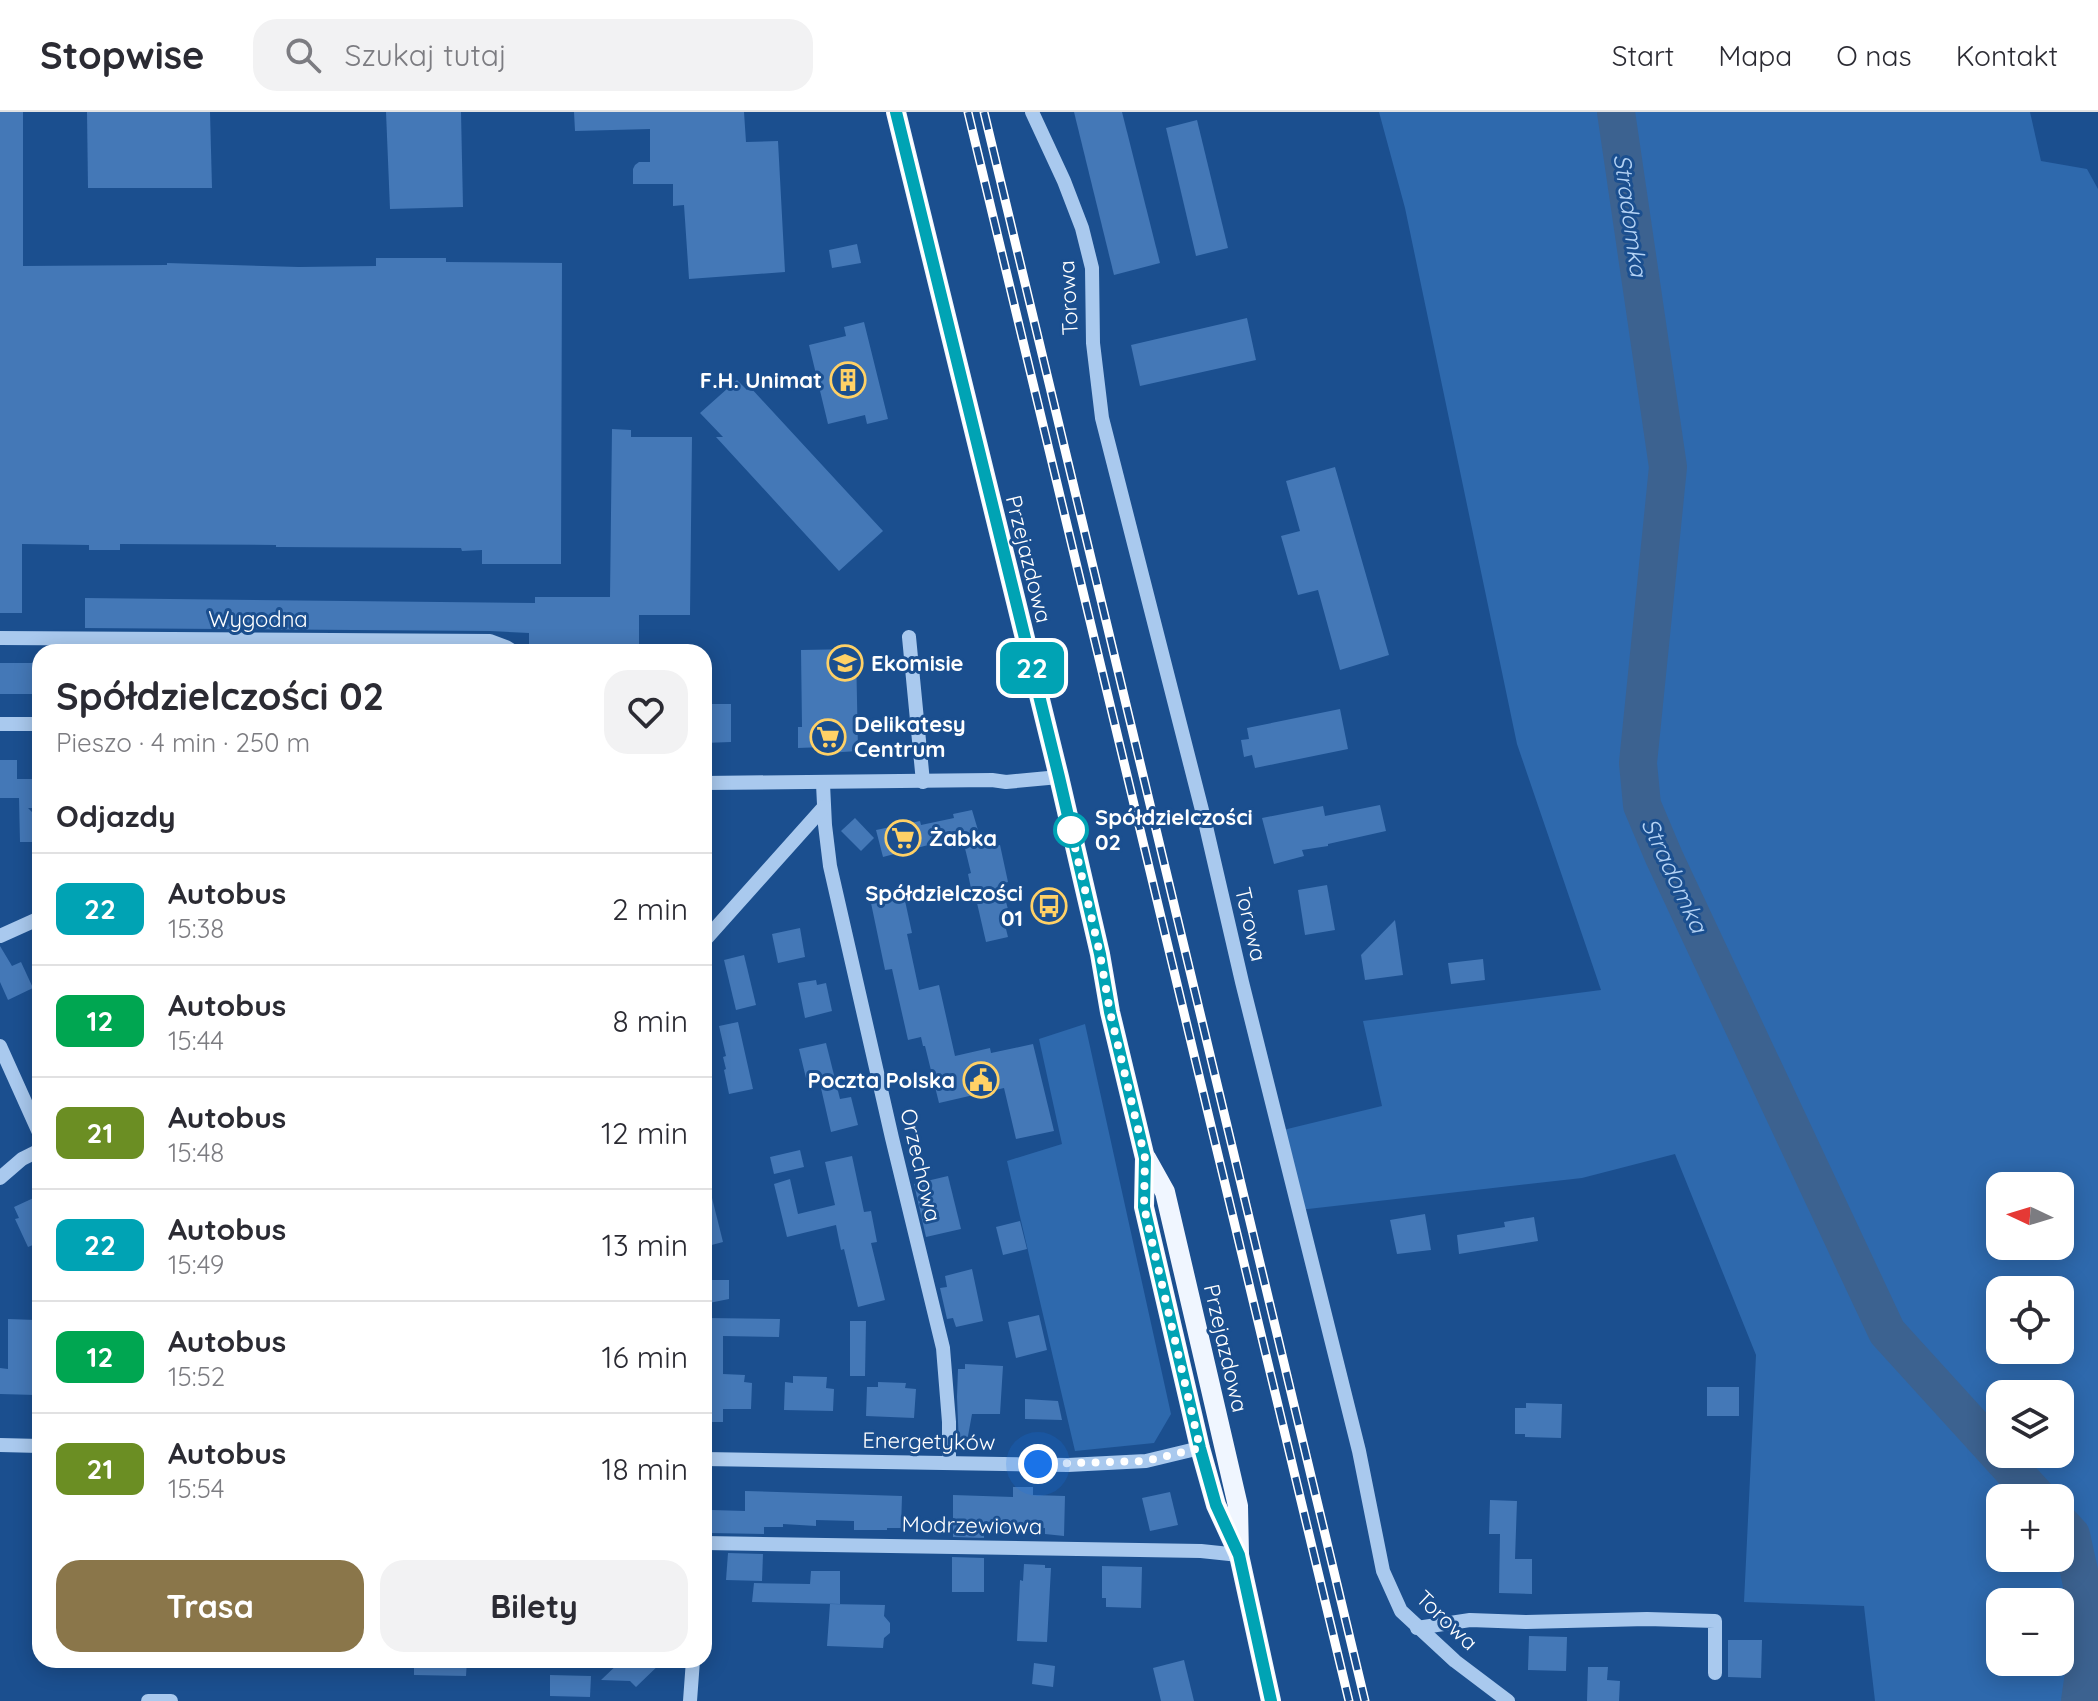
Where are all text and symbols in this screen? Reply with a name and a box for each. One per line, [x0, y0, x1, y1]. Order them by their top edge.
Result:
search box [253, 19, 813, 91]
text: Stopwise [40, 31, 205, 79]
icon: search [281, 33, 325, 77]
text: Szukaj tutaj [345, 36, 507, 74]
text: Start [1612, 38, 1674, 73]
text: Mapa [1718, 38, 1792, 73]
text: O nas [1836, 38, 1912, 73]
text: Kontakt [1956, 38, 2058, 73]
water label: Stradomka [1608, 152, 1655, 280]
street label: Torowa [1052, 260, 1084, 336]
building icon: F.H. Unimat [829, 361, 867, 399]
place label: F.H. Unimat [700, 366, 822, 394]
street label: Przejazdowa [1000, 492, 1058, 626]
street label: Wygodna [208, 605, 308, 633]
line badge: 22 [996, 642, 1068, 694]
school or university icon: Ekomisie [826, 644, 864, 682]
place label: Ekomisie [871, 649, 964, 677]
text: 22 [1016, 650, 1048, 685]
button: heart [604, 670, 688, 754]
text: Spółdzielczości 02 [56, 672, 384, 720]
place label: Delikatesy Centrum [854, 710, 966, 763]
supermarket icon: Delikatesy Centrum [809, 718, 847, 756]
text: Pieszo · 4 min · 250 m [56, 726, 310, 759]
text: Odjazdy [56, 797, 176, 835]
place label: Spółdzielczości 02 [1095, 803, 1253, 856]
marker: Spółdzielczości 02 [1054, 813, 1088, 847]
water label: Stradomka [1635, 813, 1715, 939]
supermarket icon: Żabka [884, 819, 922, 857]
place label: Żabka [929, 824, 997, 852]
text: Autobus [168, 874, 286, 912]
place label: Spółdzielczości 01 [865, 879, 1023, 932]
street label: Torowa [1229, 884, 1273, 964]
bus stop icon: Spółdzielczości 01 [1030, 887, 1068, 925]
text: 2 min [612, 890, 688, 928]
text: 22 [84, 891, 116, 926]
text: 15:38 [168, 912, 224, 945]
text: Autobus [168, 986, 286, 1024]
text: 8 min [612, 1002, 688, 1040]
text: 12 [87, 1003, 113, 1038]
text: 15:44 [168, 1024, 224, 1057]
public building icon: Poczta Polska [962, 1061, 1000, 1099]
place label: Poczta Polska [808, 1066, 955, 1094]
text: Autobus [168, 1098, 286, 1136]
street label: Orzechowa [894, 1106, 948, 1224]
text: 12 min [601, 1114, 688, 1152]
text: 21 [87, 1115, 113, 1150]
text: 15:48 [168, 1136, 224, 1169]
north arrow [1986, 1172, 2074, 1260]
map controls [1986, 1172, 2074, 1676]
text: Autobus [168, 1210, 286, 1248]
text: 13 min [602, 1226, 688, 1264]
text: 22 [84, 1227, 116, 1262]
text: 15:49 [168, 1248, 224, 1281]
button: locate [1986, 1276, 2074, 1364]
street label: Przejazdowa [1198, 1281, 1254, 1415]
text: Autobus [168, 1322, 286, 1360]
text: 16 min [601, 1338, 688, 1376]
text: 12 [87, 1339, 113, 1374]
text: 15:52 [168, 1360, 225, 1393]
button: layers [1986, 1380, 2074, 1468]
street label: Energetyków [862, 1426, 996, 1456]
text: Autobus [168, 1434, 286, 1472]
your location [1018, 1444, 1058, 1484]
text: 18 min [601, 1450, 688, 1488]
text: 21 [87, 1451, 113, 1486]
text: 15:54 [168, 1472, 225, 1505]
button: + [1986, 1484, 2074, 1572]
street label: Modrzewiowa [901, 1510, 1043, 1540]
button: Trasa [56, 1560, 364, 1652]
button: Bilety [380, 1560, 688, 1652]
street label: Torowa [1410, 1584, 1484, 1656]
button: − [1986, 1588, 2074, 1676]

